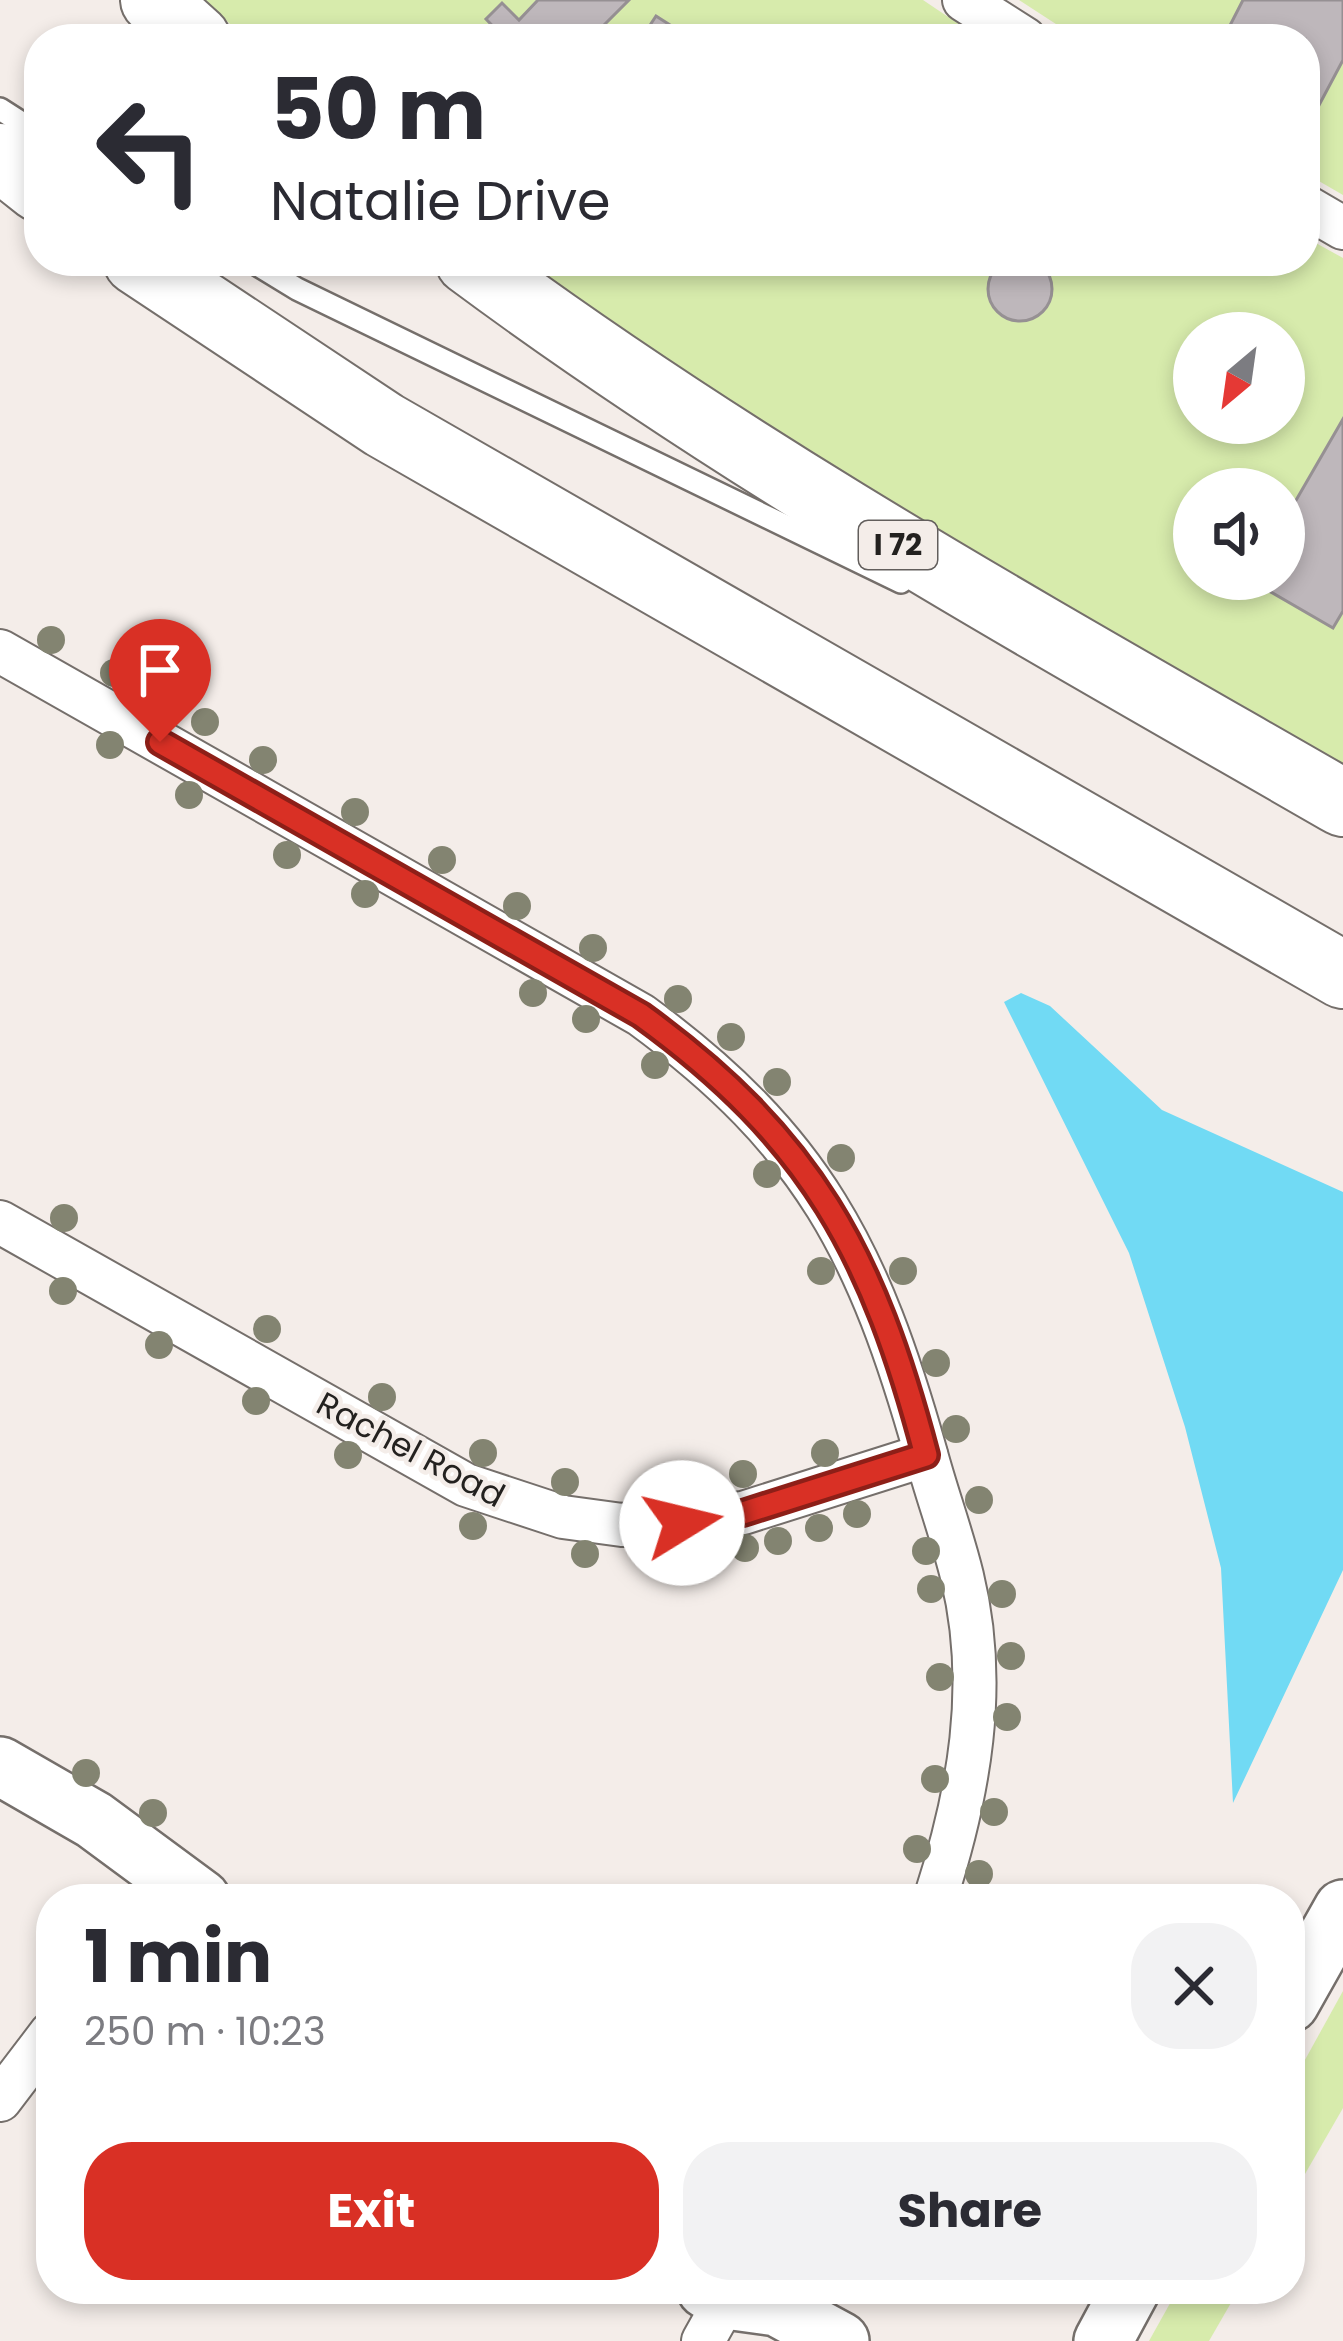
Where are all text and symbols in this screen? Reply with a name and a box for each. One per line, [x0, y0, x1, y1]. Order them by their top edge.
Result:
text: 50 m [270, 51, 486, 168]
icon: left [72, 72, 228, 228]
text: Natalie Drive [270, 163, 610, 239]
north arrow [1173, 312, 1305, 444]
map controls [1173, 312, 1305, 600]
button: sound [1173, 468, 1305, 600]
road number: I 72 [859, 521, 937, 569]
pin [109, 619, 211, 742]
icon: arrive [127, 637, 193, 703]
street label: Rachel Road [308, 1380, 513, 1519]
position arrow [619, 1460, 745, 1586]
text: 1 min [84, 1906, 272, 2007]
button: close [1131, 1923, 1257, 2049]
text: 250 m · 10:23 [84, 2004, 326, 2059]
button: Exit [84, 2142, 659, 2280]
button: Share [683, 2142, 1257, 2280]

